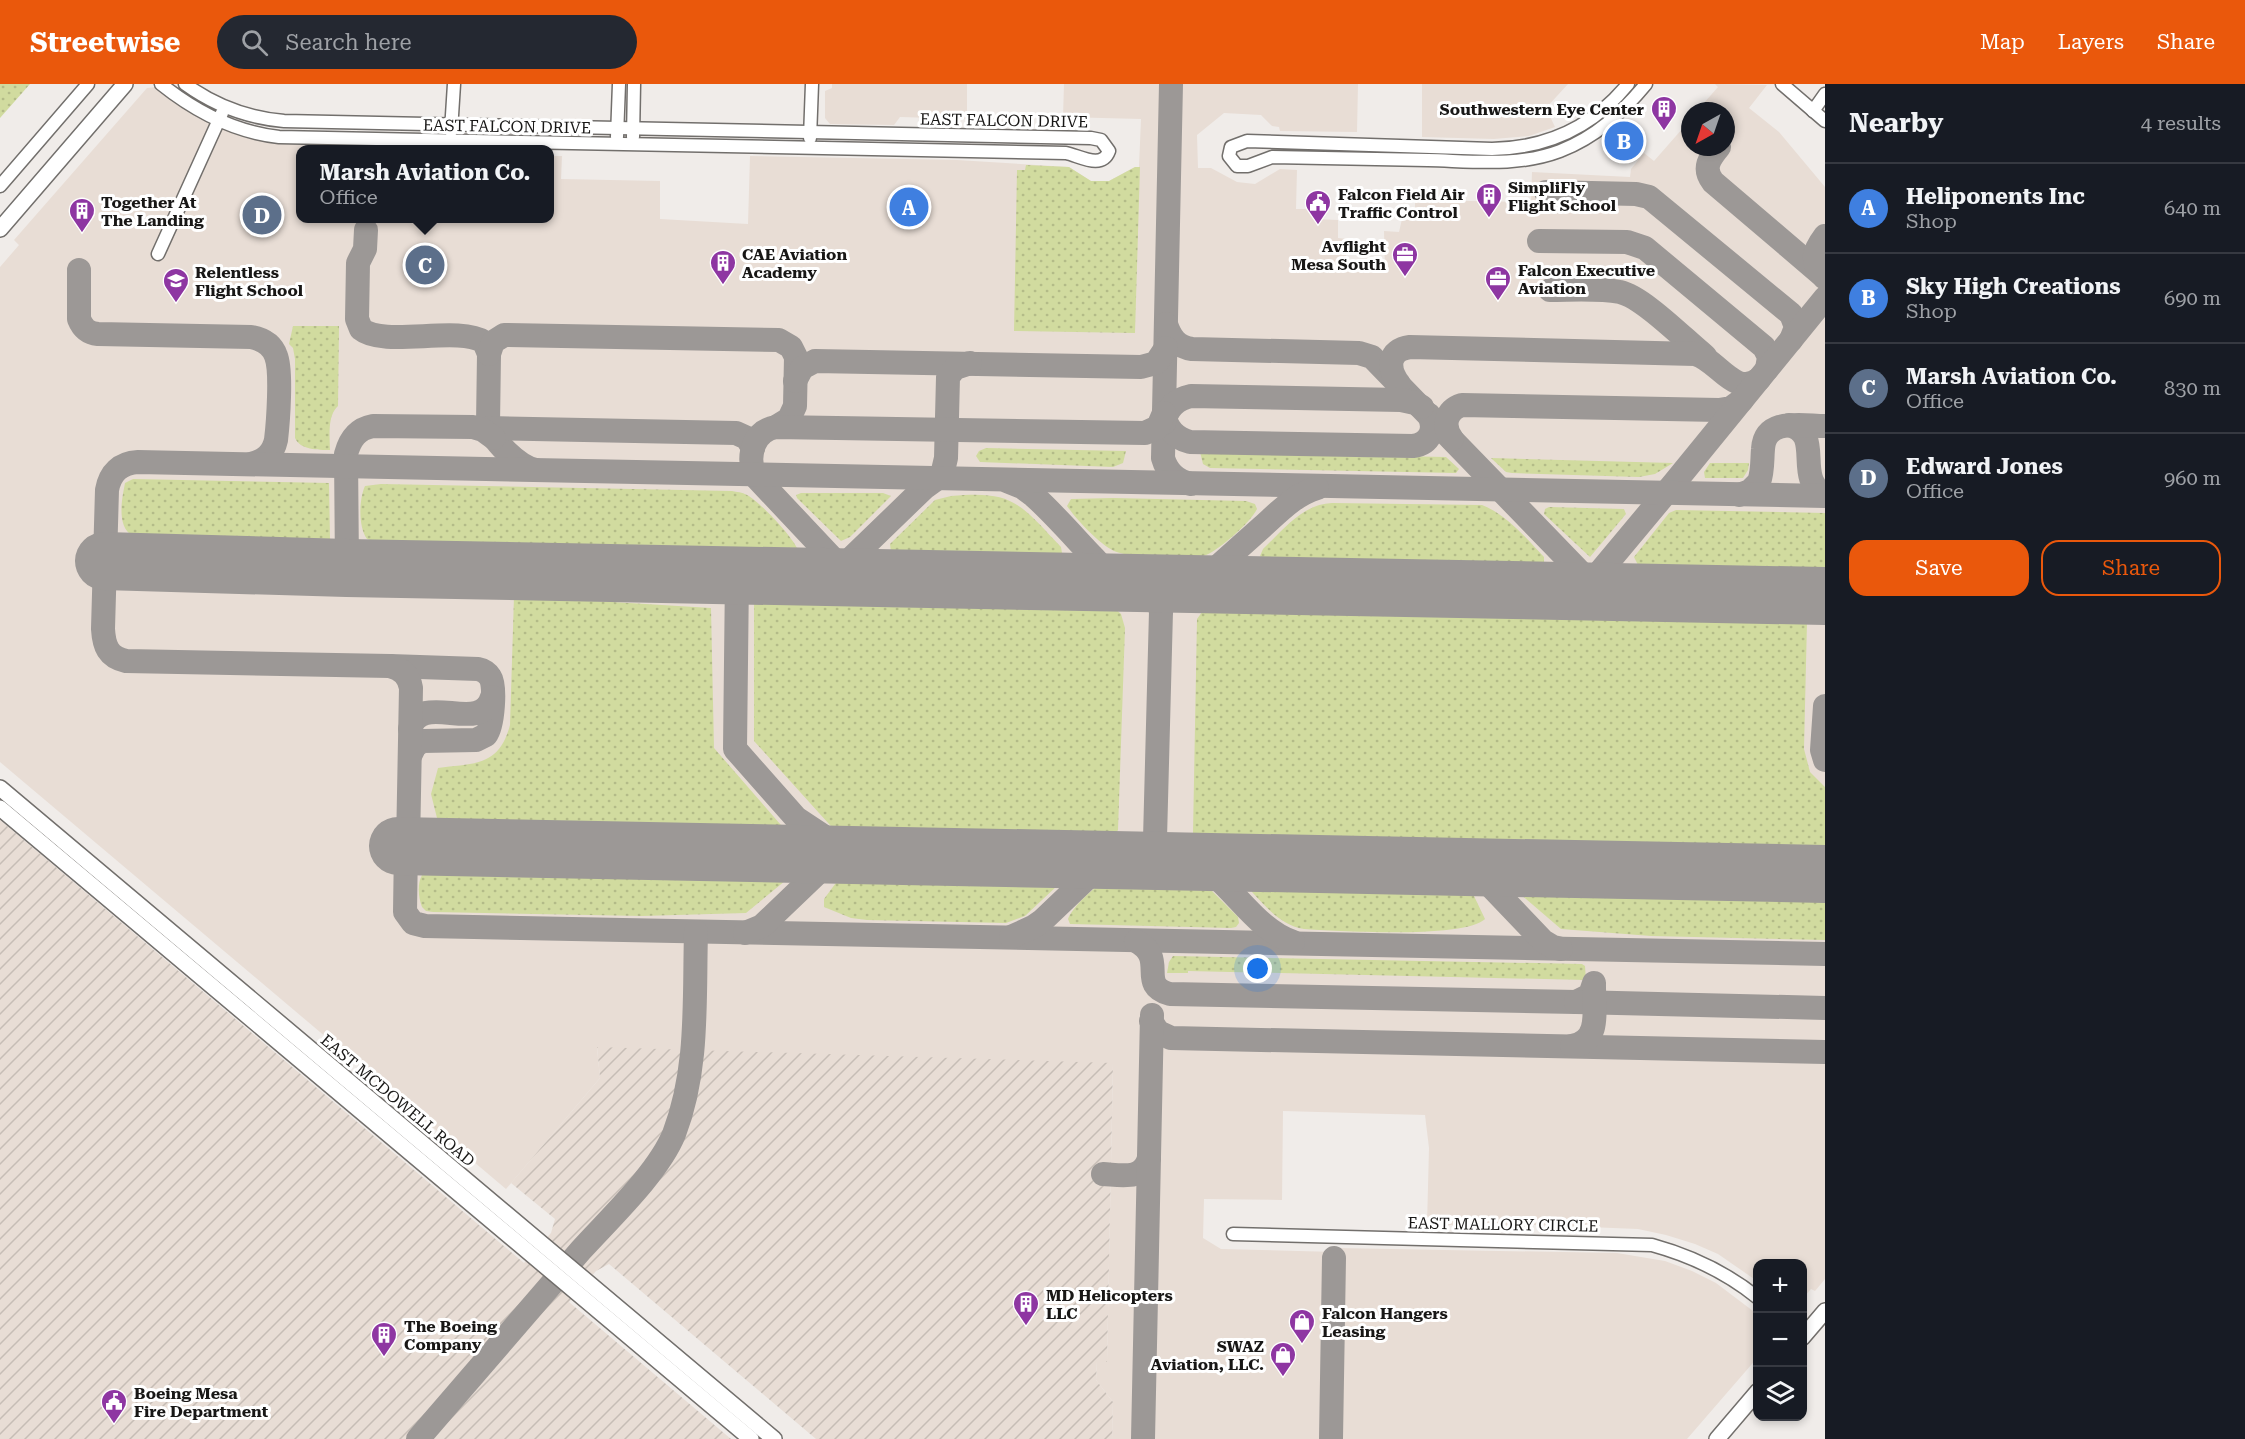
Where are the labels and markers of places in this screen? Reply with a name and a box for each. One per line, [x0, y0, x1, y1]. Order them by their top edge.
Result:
building icon: Southwestern Eye Center [1649, 94, 1679, 132]
place label: Southwestern Eye Center [1439, 100, 1644, 119]
pin: B [1604, 118, 1644, 164]
place label: SimpliFly Flight School [1508, 178, 1617, 215]
building icon: SimpliFly Flight School [1474, 181, 1504, 219]
pin: A [890, 184, 928, 230]
place label: Falcon Field Air Traffic Control [1338, 185, 1465, 222]
public building icon: Falcon Field Air Traffic Control [1303, 188, 1333, 226]
pin: D [242, 192, 282, 238]
place label: Together At The Landing [101, 193, 204, 230]
building icon: Together At The Landing [67, 196, 97, 234]
place label: Avflight Mesa South [1291, 237, 1386, 274]
office icon: Avflight Mesa South [1390, 240, 1420, 278]
pin: C [406, 242, 444, 288]
place label: CAE Aviation Academy [742, 245, 847, 282]
building icon: CAE Aviation Academy [708, 248, 738, 286]
place label: Falcon Executive Aviation [1518, 261, 1655, 298]
place label: Relentless Flight School [195, 263, 304, 300]
office icon: Falcon Executive Aviation [1483, 264, 1513, 302]
school or university icon: Relentless Flight School [161, 266, 191, 304]
place label: MD Helicopters LLC [1046, 1286, 1173, 1323]
building icon: MD Helicopters LLC [1011, 1289, 1041, 1327]
place label: Falcon Hangers Leasing [1322, 1304, 1448, 1341]
shop icon: Falcon Hangers Leasing [1287, 1307, 1317, 1345]
place label: The Boeing Company [404, 1317, 497, 1354]
building icon: The Boeing Company [369, 1320, 399, 1358]
place label: SWAZ Aviation, LLC. [1151, 1337, 1264, 1374]
shop icon: SWAZ Aviation, LLC. [1268, 1340, 1298, 1378]
place label: Boeing Mesa Fire Department [134, 1384, 269, 1421]
public building icon: Boeing Mesa Fire Department [99, 1387, 129, 1425]

